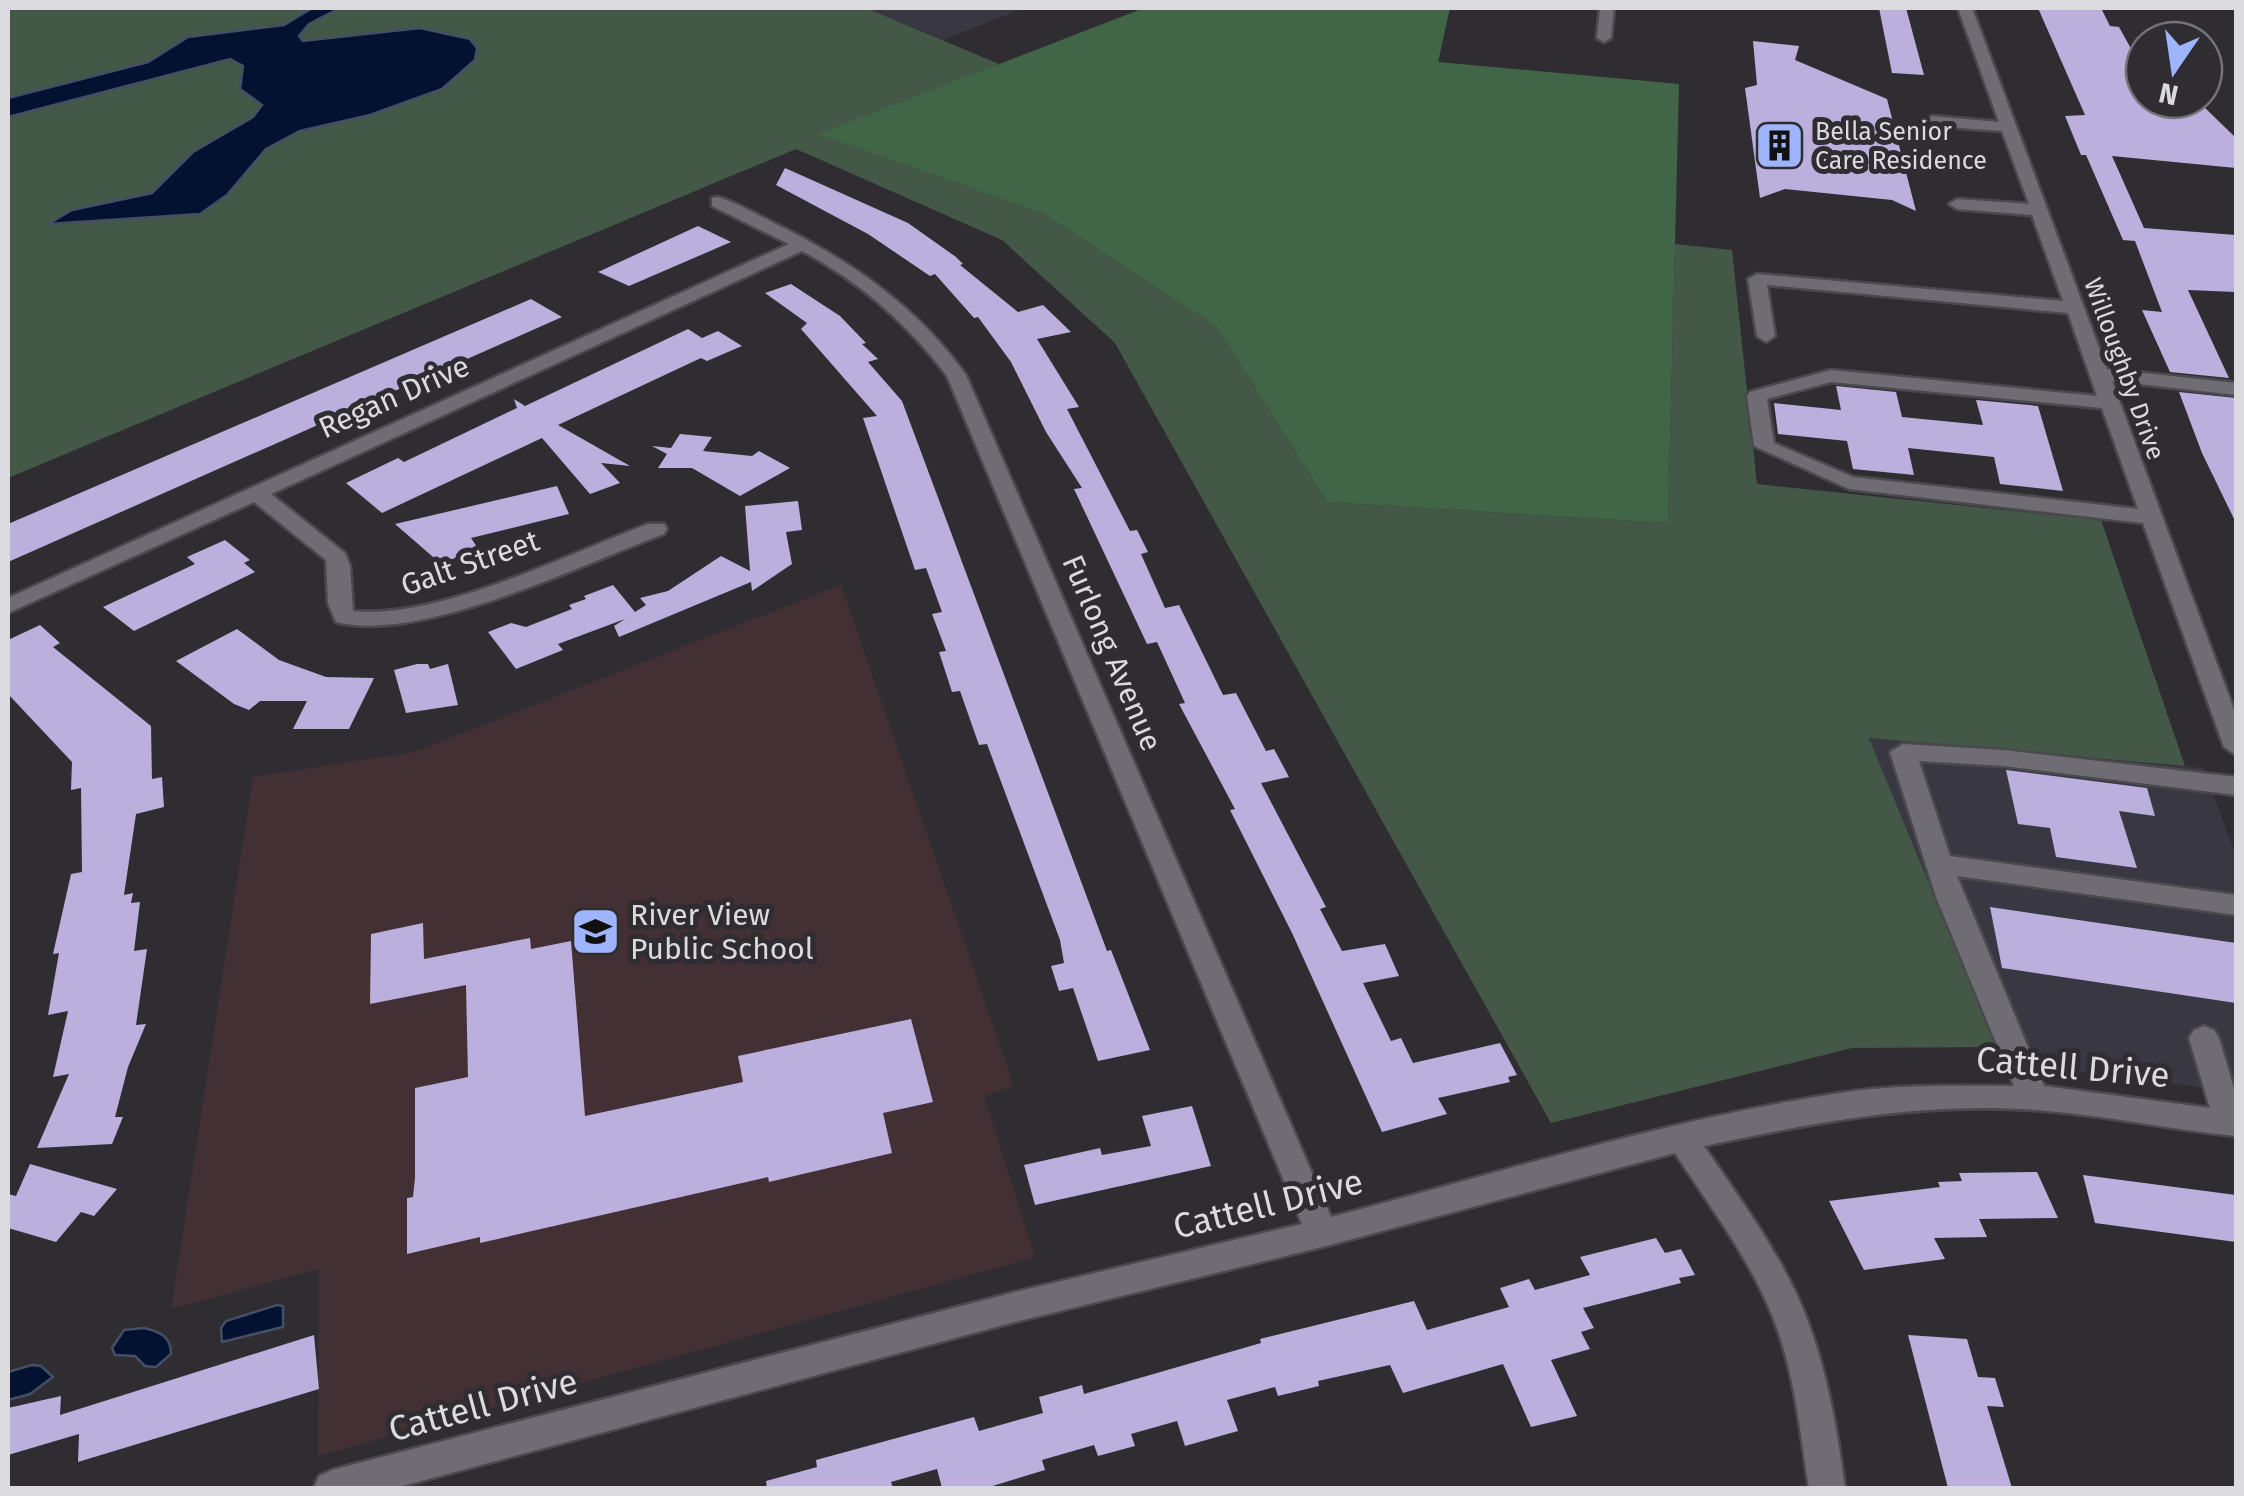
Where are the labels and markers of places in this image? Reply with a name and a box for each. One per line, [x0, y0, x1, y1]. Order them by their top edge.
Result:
place label: Bella Senior Care Residence [1815, 117, 1987, 176]
building icon: Bella Senior Care Residence [1754, 120, 1806, 172]
place label: River View Public School [630, 897, 814, 967]
school or university icon: River View Public School [569, 906, 621, 958]

